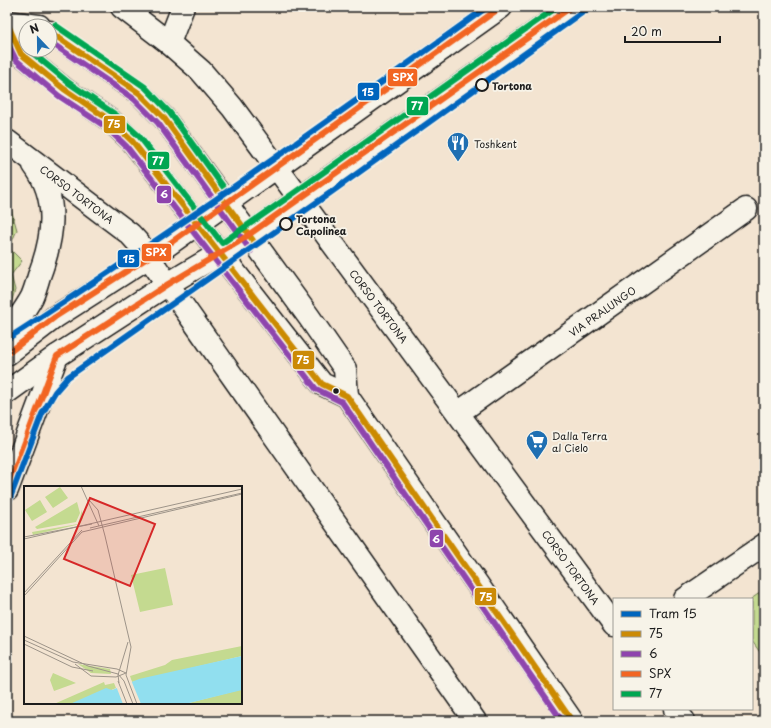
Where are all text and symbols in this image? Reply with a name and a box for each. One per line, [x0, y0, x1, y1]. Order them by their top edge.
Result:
north arrow [18, 18, 58, 58]
scale bar [625, 18, 720, 44]
text: N [27, 19, 42, 38]
text: 20 m [631, 22, 662, 40]
line badge: SPX [387, 68, 418, 87]
text: SPX [393, 68, 414, 85]
marker: Tortona [475, 78, 489, 92]
place label: Tortona [492, 78, 532, 93]
line badge: 15 [357, 82, 380, 101]
text: 15 [362, 83, 374, 100]
line badge: 77 [406, 96, 429, 116]
text: 77 [411, 97, 423, 114]
line badge: 75 [103, 115, 126, 134]
text: 75 [107, 115, 121, 132]
restaurant icon: Toshkent [445, 130, 471, 163]
place label: Toshkent [474, 136, 517, 151]
line badge: 77 [147, 151, 170, 170]
text: 77 [152, 152, 164, 169]
street label: CORSO TORTONA [37, 161, 117, 227]
line badge: 6 [156, 185, 172, 204]
text: 6 [160, 185, 168, 202]
place label: Tortona Capolinea [296, 211, 347, 238]
marker: Tortona Capolinea [279, 217, 293, 231]
line badge: SPX [141, 243, 172, 262]
text: SPX [146, 243, 167, 260]
line badge: 15 [117, 249, 140, 268]
text: 15 [123, 250, 135, 267]
street label: CORSO TORTONA [346, 266, 412, 346]
street label: VIA PRALUNGO [566, 282, 638, 340]
line badge: 75 [292, 350, 315, 370]
text: 75 [296, 351, 310, 368]
unlabelled marker [331, 386, 341, 396]
supermarket icon: Dalla Terra al Cielo [524, 428, 550, 461]
place label: Dalla Terra al Cielo [552, 428, 608, 455]
inset map [24, 486, 242, 704]
street label: CORSO TORTONA [539, 527, 603, 608]
line badge: 6 [429, 529, 444, 548]
text: 6 [432, 530, 440, 547]
line badge: 75 [474, 587, 497, 606]
text: 75 [479, 588, 493, 605]
legend [613, 598, 753, 710]
text: Tram 15 [649, 604, 697, 622]
text: 75 [649, 624, 663, 642]
text: 6 [649, 644, 657, 662]
text: SPX [649, 664, 672, 682]
text: 77 [649, 684, 663, 702]

